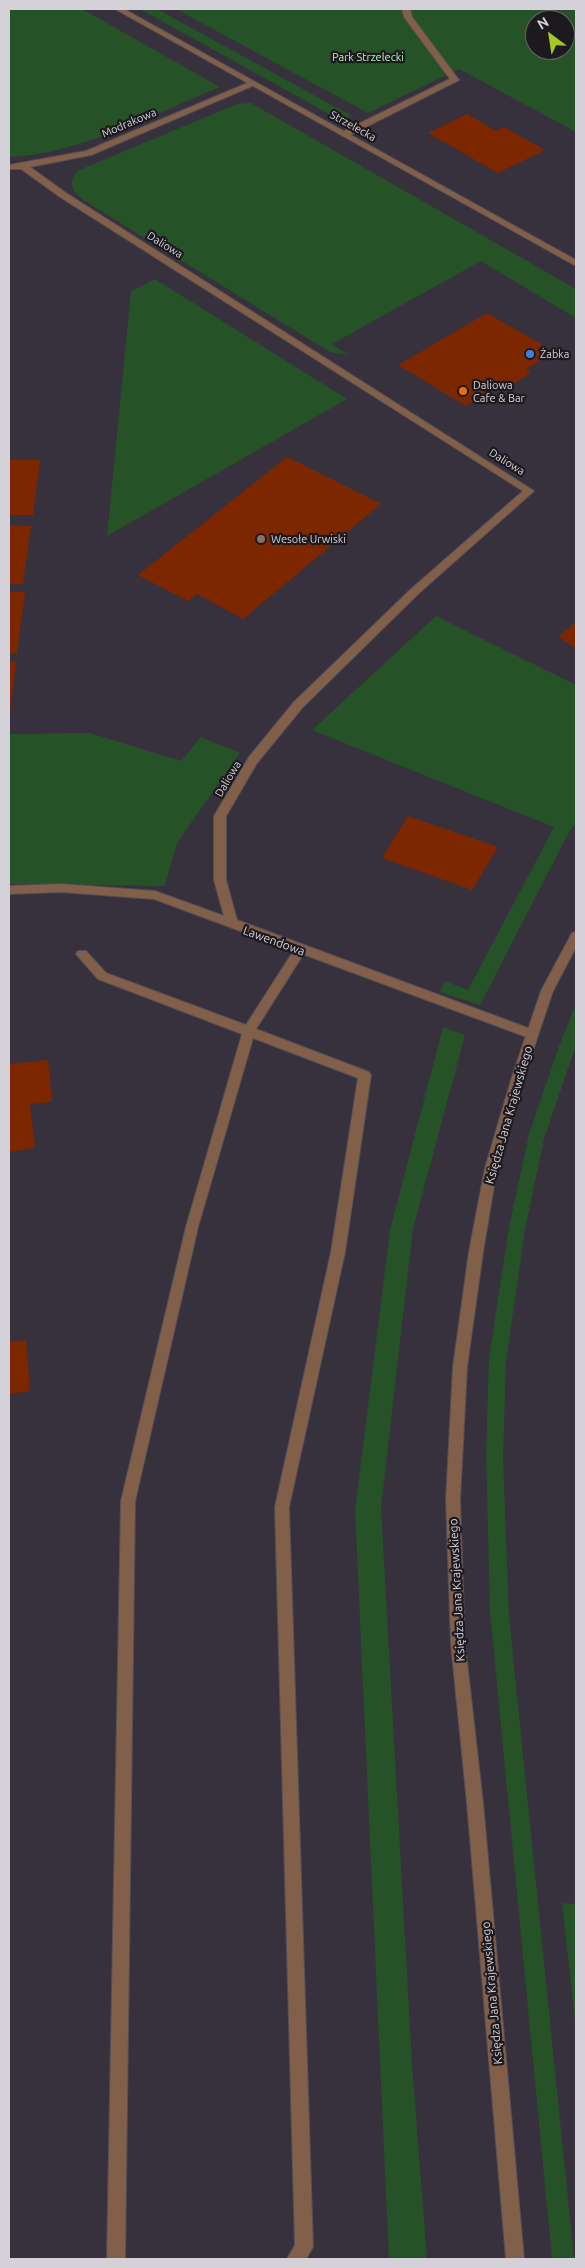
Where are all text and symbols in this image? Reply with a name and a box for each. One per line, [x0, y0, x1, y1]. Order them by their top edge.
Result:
north arrow [525, 10, 575, 60]
text: N [534, 13, 551, 33]
park label: Park Strzelecki [332, 50, 404, 64]
street label: Modrakowa [100, 106, 158, 140]
street label: Strzelecka [328, 108, 378, 144]
street label: Daliowa [145, 229, 185, 261]
place label: Żabka [540, 347, 570, 361]
marker: Żabka [524, 348, 536, 360]
place label: Daliowa Cafe & Bar [473, 378, 525, 404]
marker: Daliowa Cafe & Bar [457, 385, 469, 397]
street label: Daliowa [487, 446, 527, 478]
place label: Wesołe Urwiski [271, 532, 346, 546]
marker: Wesołe Urwiski [255, 533, 267, 545]
street label: Daliowa [212, 759, 244, 799]
street label: Lawendowa [241, 923, 307, 959]
street label: Księdza Jana Krajewskiego [482, 1044, 536, 1186]
street label: Księdza Jana Krajewskiego [446, 1518, 468, 1662]
street label: Księdza Jana Krajewskiego [479, 1921, 505, 2065]

